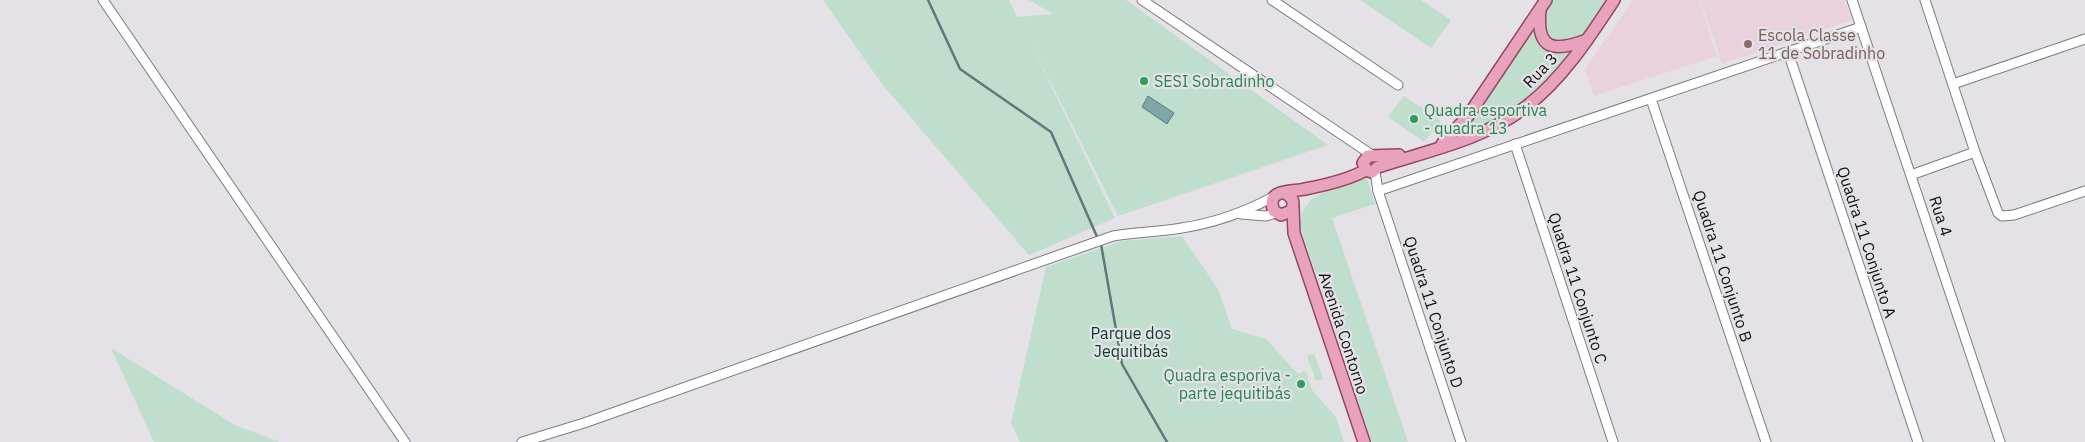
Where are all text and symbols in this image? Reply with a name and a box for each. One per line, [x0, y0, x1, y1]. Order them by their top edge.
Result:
place label: Escola Classe 11 de Sobradinho [1758, 25, 1885, 63]
marker: Escola Classe 11 de Sobradinho [1742, 38, 1754, 50]
street label: Rua 3 [1518, 48, 1562, 92]
place label: SESI Sobradinho [1154, 71, 1274, 91]
marker: SESI Sobradinho [1138, 75, 1150, 87]
place label: Quadra esportiva - quadra 13 [1424, 100, 1547, 138]
marker: Quadra esportiva - quadra 13 [1408, 113, 1420, 125]
street label: Quadra 11 Conjunto A [1833, 164, 1901, 320]
street label: Quadra 11 Conjunto B [1689, 188, 1757, 344]
street label: Rua 4 [1925, 193, 1957, 239]
street label: Quadra 11 Conjunto C [1544, 210, 1612, 366]
street label: Quadra 11 Conjunto D [1400, 234, 1468, 390]
street label: Avenida Contorno [1315, 269, 1373, 397]
park label: Parque dos Jequitibás [1091, 323, 1171, 361]
place label: Quadra esporiva - parte jequitibás [1164, 365, 1291, 403]
marker: Quadra esporiva - parte jequitibás [1295, 378, 1307, 390]

